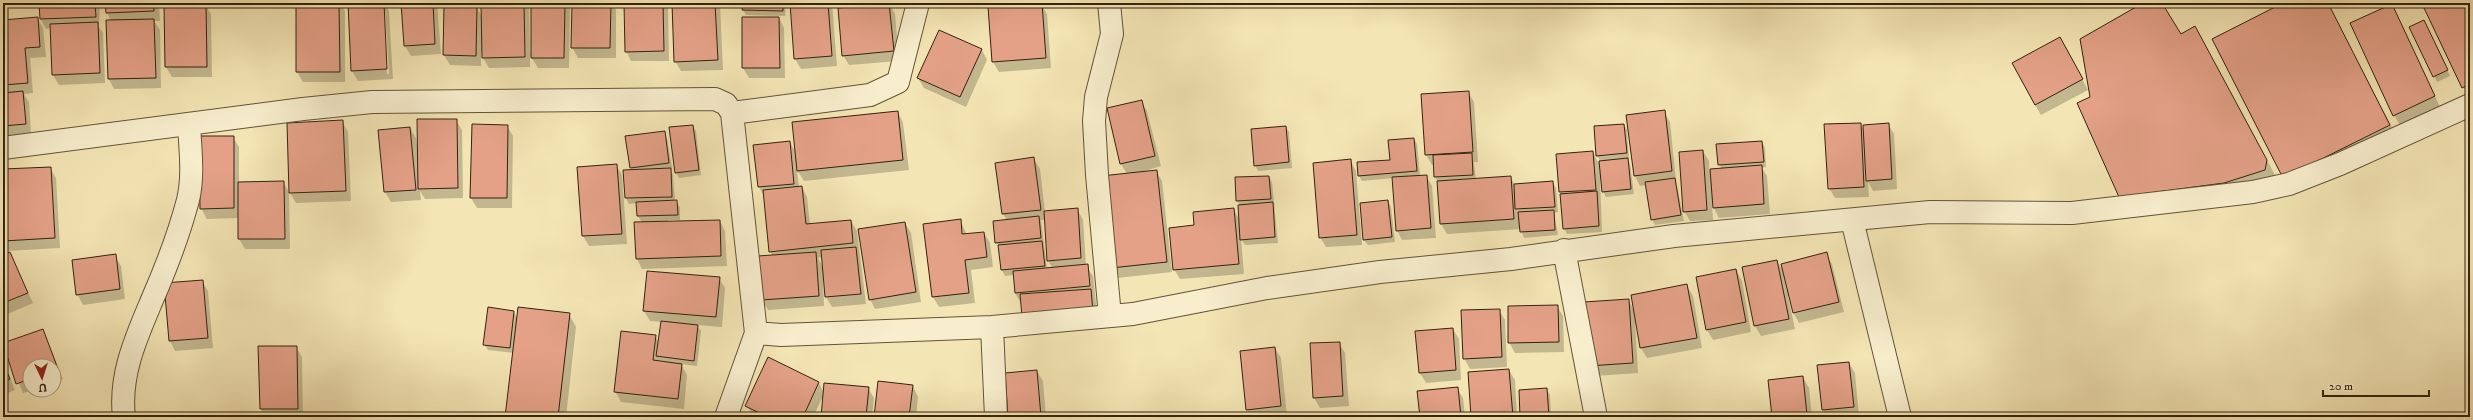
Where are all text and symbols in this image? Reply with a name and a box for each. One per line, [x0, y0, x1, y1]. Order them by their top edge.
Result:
north arrow [22, 358, 62, 398]
scale bar [2323, 372, 2429, 398]
text: 20 m [2329, 379, 2353, 394]
text: U [37, 380, 47, 394]

